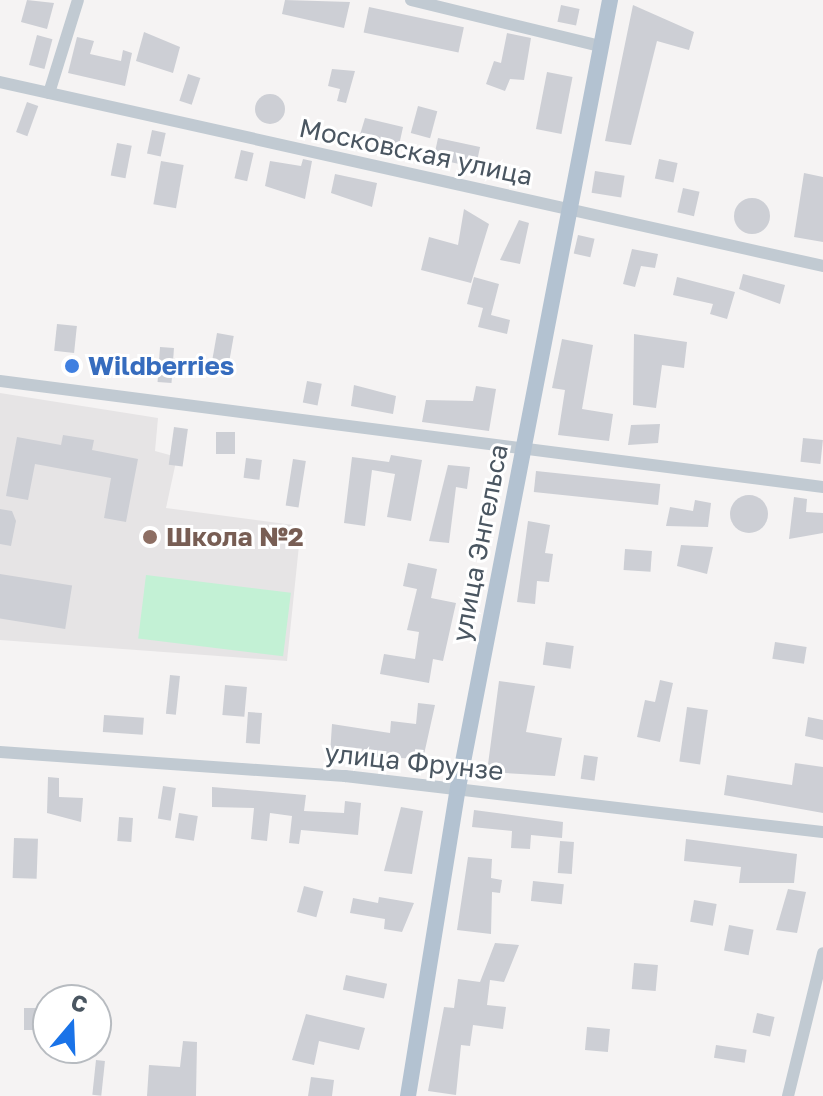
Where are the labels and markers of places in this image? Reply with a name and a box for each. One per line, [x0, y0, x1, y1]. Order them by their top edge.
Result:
place label: Wildberries [88, 350, 234, 382]
marker: Wildberries [63, 357, 81, 375]
place label: Школа №2 [166, 521, 304, 553]
marker: Школа №2 [141, 528, 159, 546]

